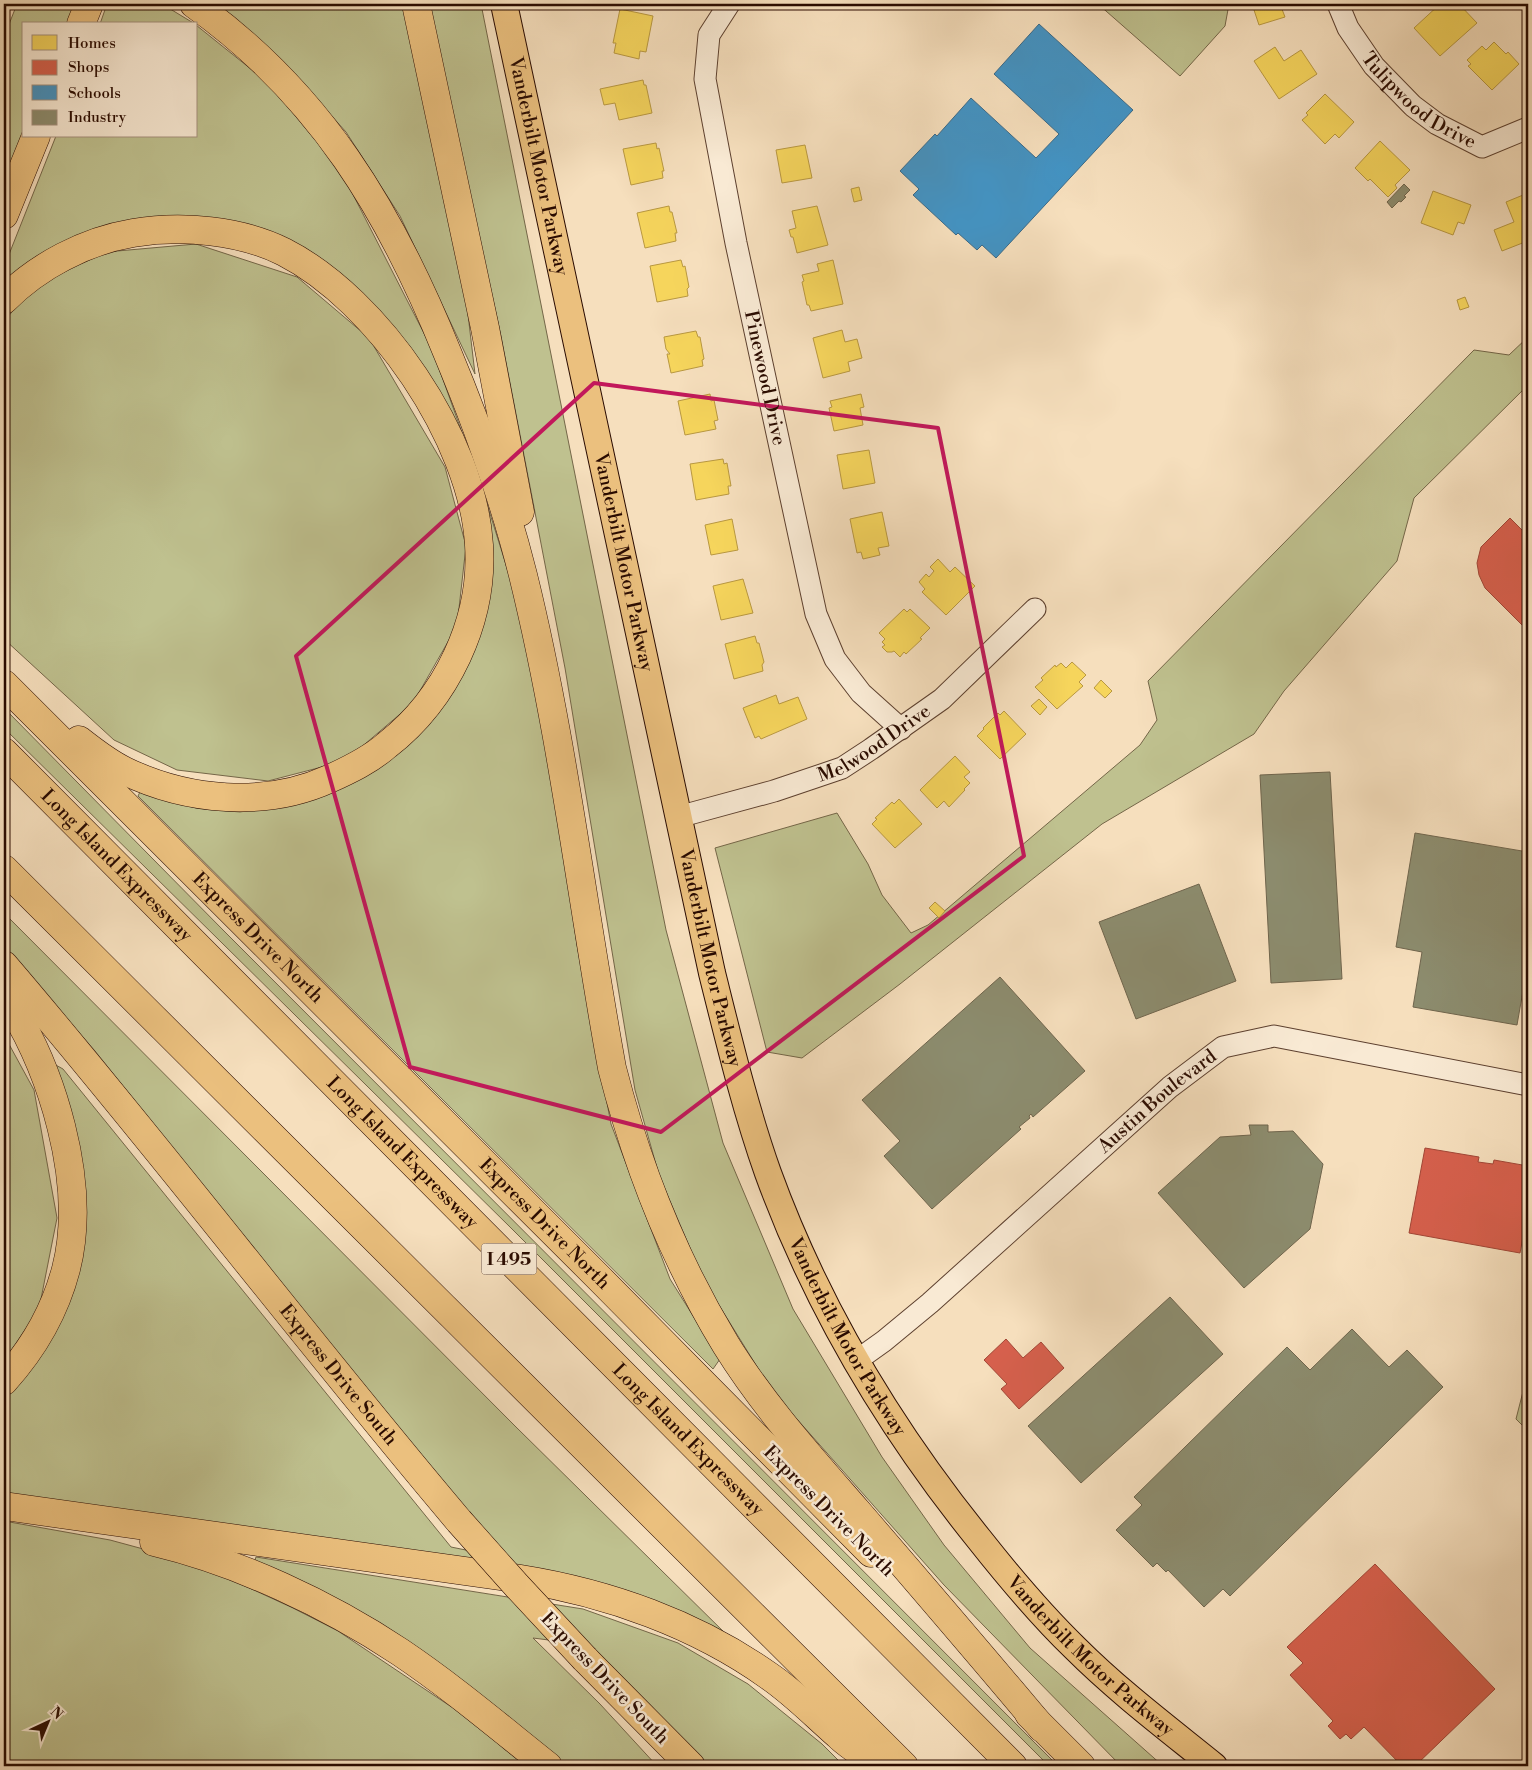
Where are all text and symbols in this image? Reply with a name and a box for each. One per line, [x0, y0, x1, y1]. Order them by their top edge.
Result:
legend [22, 22, 198, 138]
text: Homes [68, 34, 116, 53]
street label: Tulipwood Drive [1356, 47, 1480, 154]
street label: Vanderbilt Motor Parkway [504, 54, 574, 279]
text: Shops [68, 58, 109, 77]
text: Schools [68, 84, 121, 103]
text: Industry [68, 108, 127, 127]
street label: Pinewood Drive [739, 308, 791, 448]
street label: Vanderbilt Motor Parkway [589, 450, 659, 675]
street label: Melwood Drive [815, 699, 935, 787]
street label: Long Island Expressway [36, 784, 198, 947]
street label: Vanderbilt Motor Parkway [674, 846, 748, 1070]
street label: Express Drive North [187, 867, 329, 1008]
street label: Austin Boulevard [1092, 1044, 1221, 1159]
street label: Long Island Expressway [322, 1071, 484, 1234]
street label: Express Drive North [474, 1153, 615, 1294]
street label: Vanderbilt Motor Parkway [783, 1233, 912, 1441]
road number: I 495 [482, 1244, 536, 1274]
street label: Express Drive South [274, 1299, 403, 1450]
street label: Long Island Expressway [607, 1358, 770, 1521]
street label: Express Drive North [758, 1440, 900, 1582]
street label: Vanderbilt Motor Parkway [1001, 1570, 1180, 1742]
street label: Express Drive South [536, 1607, 674, 1749]
north arrow [22, 1698, 72, 1748]
text: N [46, 1703, 67, 1724]

